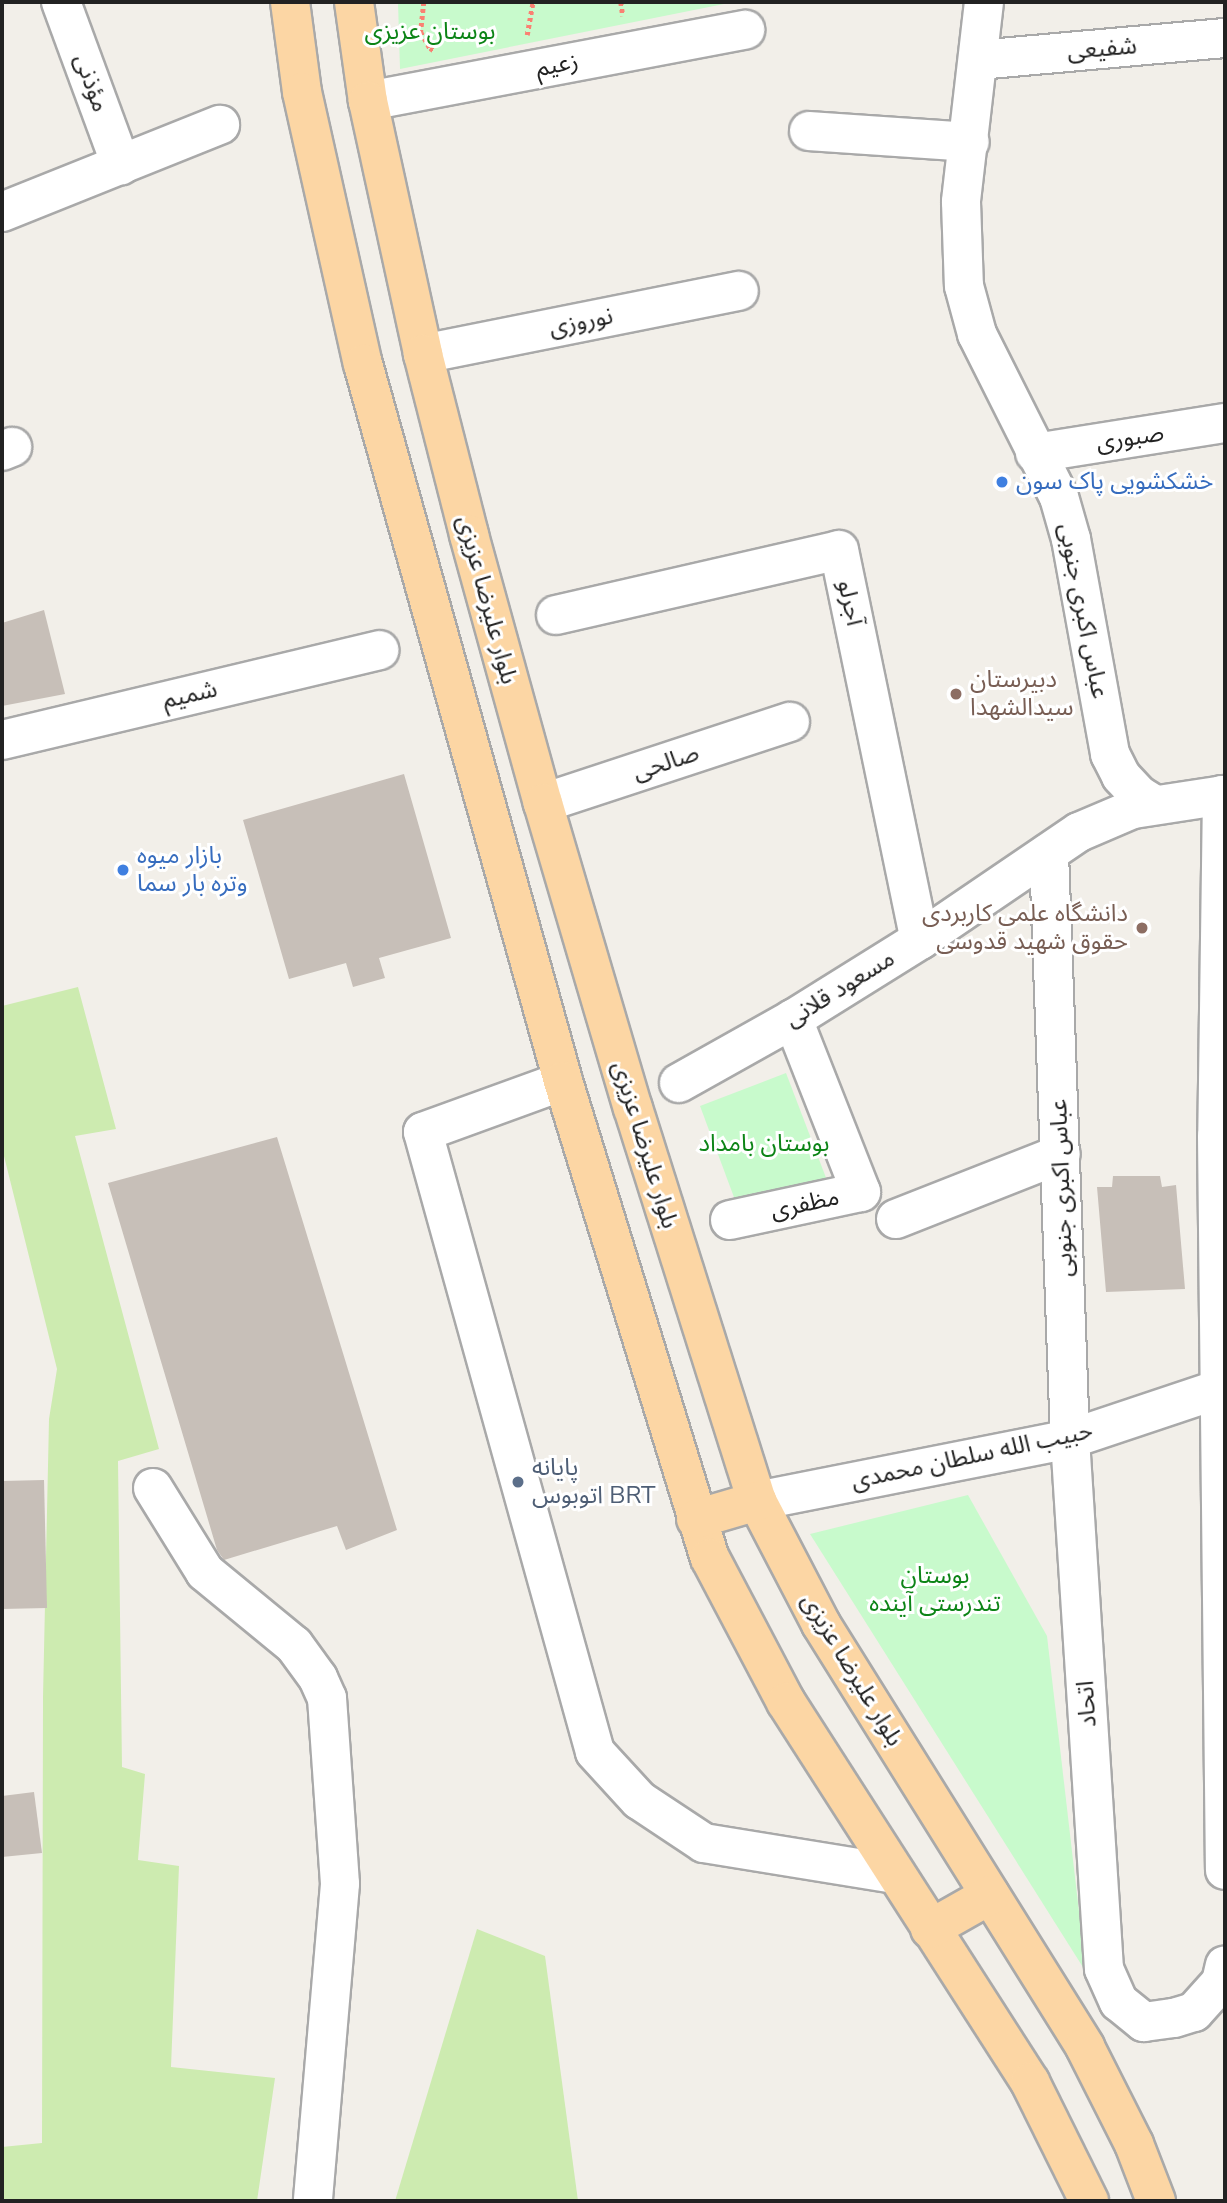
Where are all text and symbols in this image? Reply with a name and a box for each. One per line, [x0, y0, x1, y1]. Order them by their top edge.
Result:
park label: بوستان عزیزی [365, 18, 495, 46]
street label: شفیعی [1066, 32, 1138, 66]
street label: زعیم [533, 47, 581, 83]
street label: مؤذنی [67, 50, 115, 116]
street label: نوروزی [547, 302, 615, 342]
street label: صبوری [1094, 418, 1166, 458]
place label: خشکشویی پاک سون [1016, 468, 1213, 496]
marker: خشکشویی پاک سون [994, 474, 1010, 490]
street label: بلوار علیرضا عزیزی [451, 513, 523, 687]
street label: عباس اکبری جنوبی [1052, 521, 1114, 701]
street label: آجرلو [831, 577, 869, 629]
place label: دبيرستان سیدالشهدا [970, 666, 1074, 722]
street label: شمیم [160, 675, 220, 715]
marker: دبيرستان سیدالشهدا [948, 686, 964, 702]
street label: صالحی [629, 739, 703, 787]
place label: بازار میوه وتره بار سما [137, 842, 247, 898]
marker: بازار میوه وتره بار سما [115, 862, 131, 878]
place label: دانشگاه علمی کاربردی حقوق شهید قدوسی [922, 900, 1128, 956]
marker: دانشگاه علمی کاربردی حقوق شهید قدوسی [1134, 920, 1150, 936]
street label: مسعود قلانی [780, 944, 900, 1034]
street label: بلوار علیرضا عزیزی [606, 1058, 684, 1232]
street label: عباس اکبری جنوبی [1045, 1099, 1079, 1277]
park label: بوستان بامداد [698, 1130, 830, 1158]
street label: مظفری [768, 1183, 842, 1225]
street label: حبیب الله سلطان محمدی [849, 1416, 1095, 1496]
place label: پایانه اتوبوس BRT [532, 1454, 655, 1510]
marker: پایانه اتوبوس BRT [510, 1474, 526, 1490]
park label: بوستان تندرستی آینده [869, 1562, 1001, 1618]
street label: بلوار علیرضا عزیزی [795, 1588, 909, 1752]
street label: اتحاد [1071, 1680, 1103, 1728]

